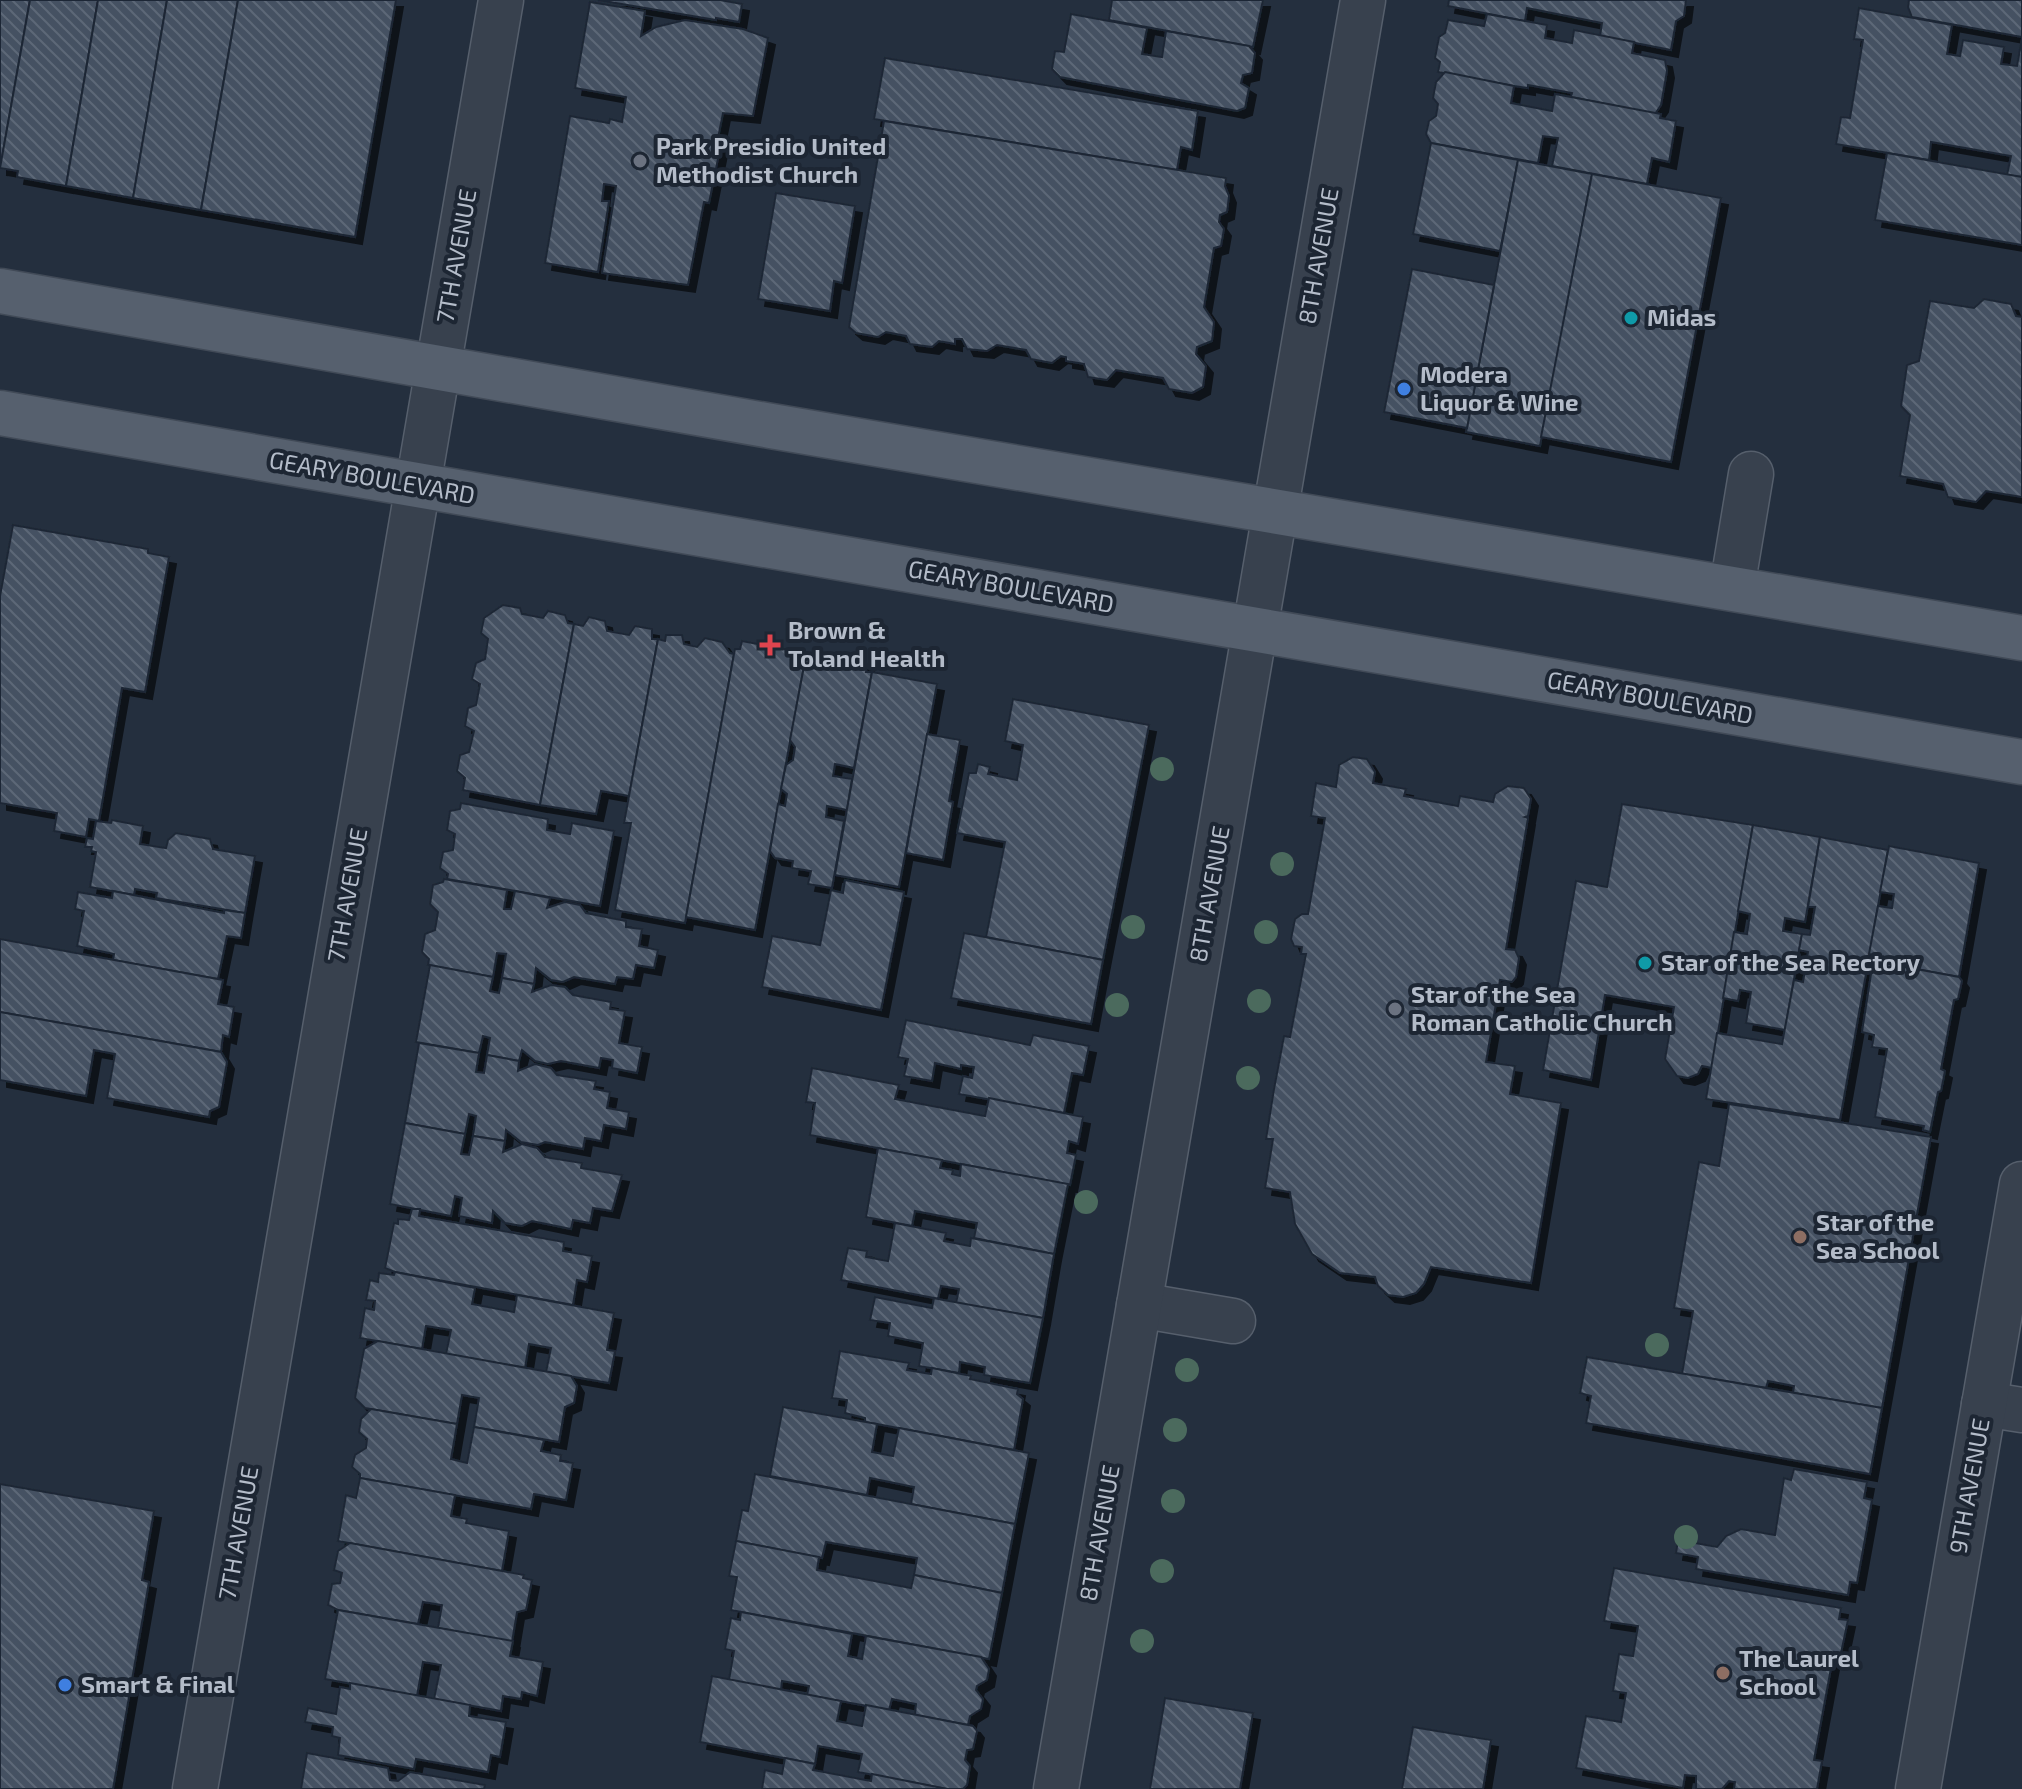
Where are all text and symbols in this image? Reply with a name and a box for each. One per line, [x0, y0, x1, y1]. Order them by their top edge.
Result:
place label: Park Presidio United Methodist Church [656, 131, 886, 188]
marker: Park Presidio United Methodist Church [631, 152, 649, 170]
street label: 8TH AVENUE [1291, 185, 1344, 326]
street label: 7TH AVENUE [429, 186, 482, 325]
place label: Midas [1647, 302, 1716, 331]
marker: Midas [1622, 309, 1640, 327]
place label: Modera Liquor & Wine [1420, 359, 1579, 416]
marker: Modera Liquor & Wine [1395, 380, 1413, 398]
street label: GEARY BOULEVARD [267, 444, 477, 509]
street label: GEARY BOULEVARD [906, 553, 1116, 618]
place label: Brown & Toland Health [788, 615, 945, 672]
marker: Brown & Toland Health [759, 634, 781, 656]
street label: GEARY BOULEVARD [1545, 664, 1755, 729]
street label: 8TH AVENUE [1182, 823, 1235, 964]
street label: 7TH AVENUE [320, 825, 373, 964]
place label: Star of the Sea Rectory [1661, 947, 1920, 976]
marker: Star of the Sea Rectory [1636, 954, 1654, 972]
place label: Star of the Sea Roman Catholic Church [1411, 979, 1673, 1036]
marker: Star of the Sea Roman Catholic Church [1386, 1000, 1404, 1018]
place label: Star of the Sea School [1816, 1207, 1939, 1264]
marker: Star of the Sea School [1791, 1228, 1809, 1246]
street label: 9TH AVENUE [1942, 1416, 1995, 1556]
street label: 8TH AVENUE [1072, 1462, 1125, 1603]
street label: 7TH AVENUE [211, 1463, 264, 1602]
place label: The Laurel School [1739, 1643, 1859, 1700]
marker: The Laurel School [1714, 1664, 1732, 1682]
place label: Smart & Final [81, 1669, 235, 1698]
marker: Smart & Final [56, 1676, 74, 1694]

